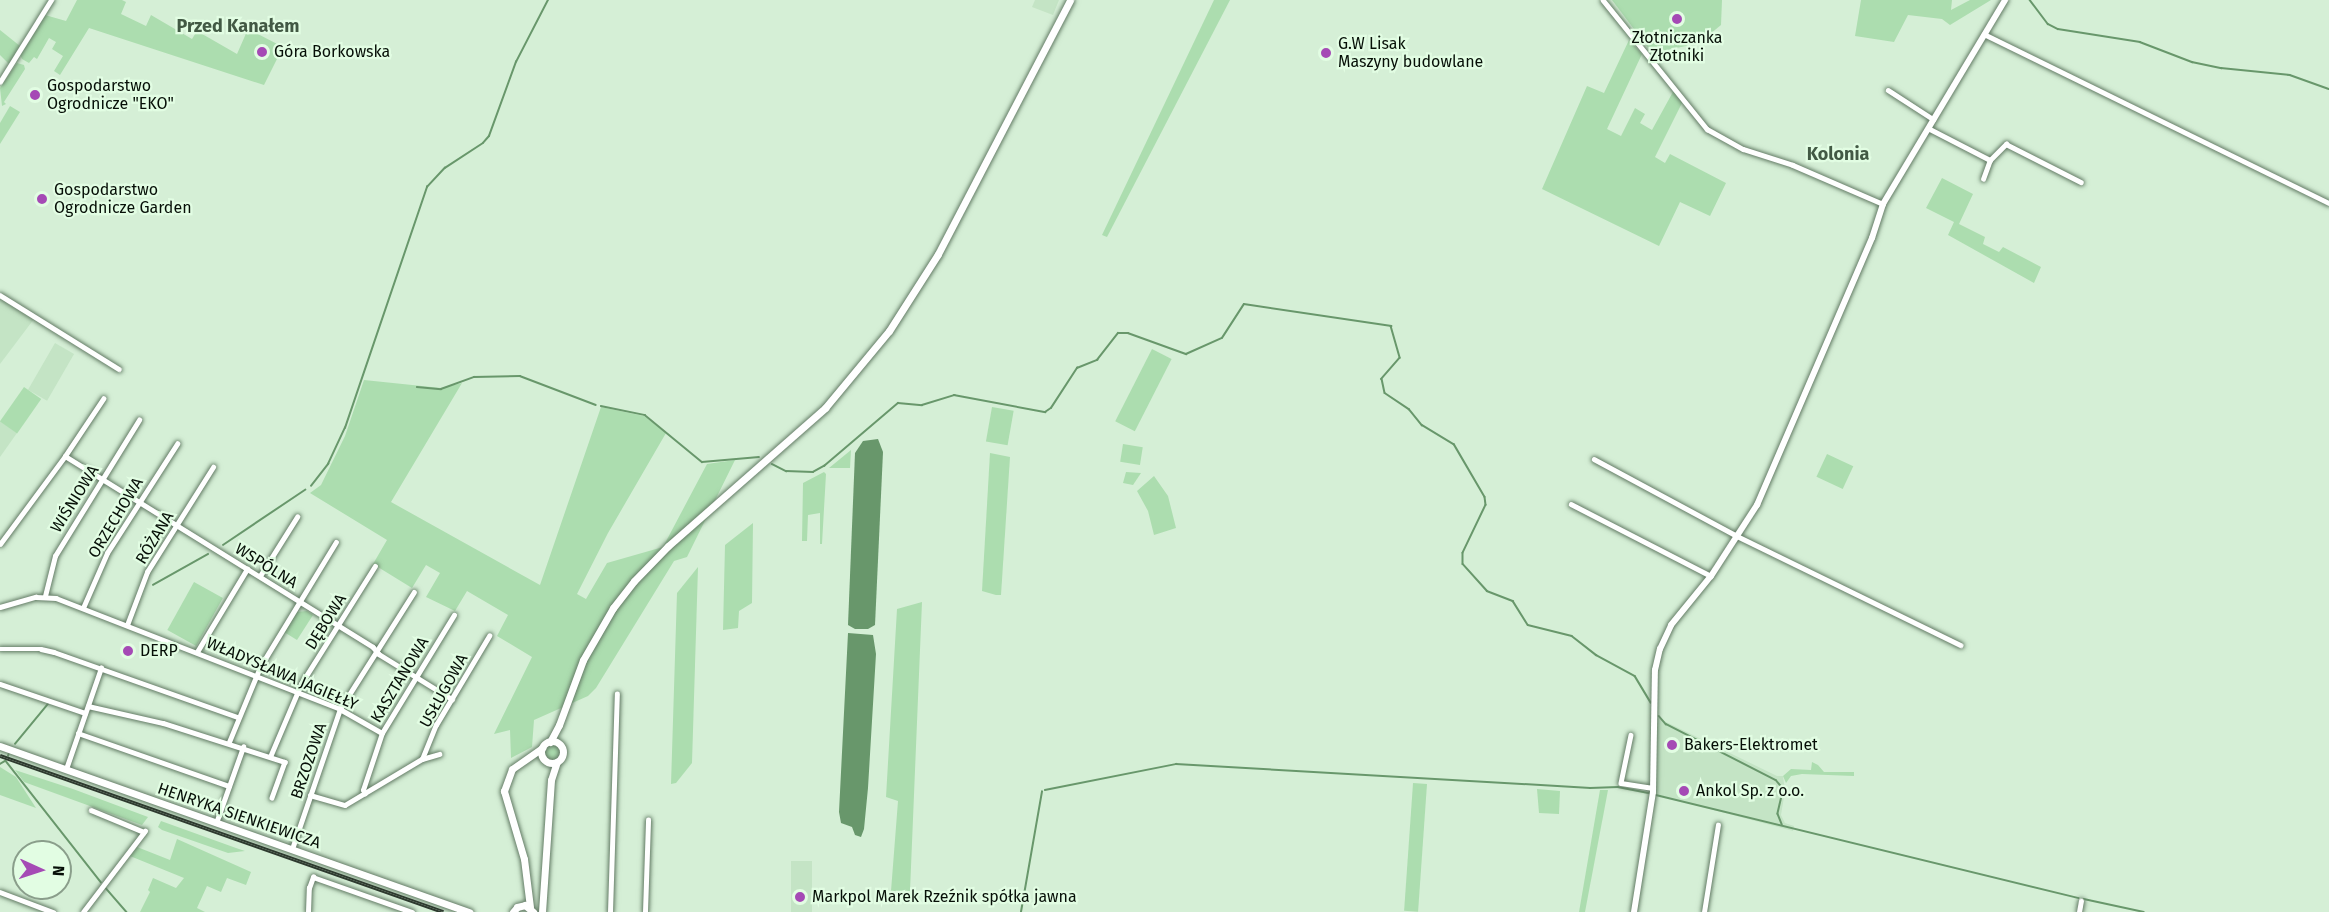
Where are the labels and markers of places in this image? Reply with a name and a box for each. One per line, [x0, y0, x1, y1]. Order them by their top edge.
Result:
marker: Złotniczanka Złotniki [1670, 12, 1684, 26]
place label: Złotniczanka Złotniki [1632, 28, 1722, 66]
place label: G.W Lisak Maszyny budowlane [1338, 34, 1483, 72]
place label: Góra Borkowska [274, 42, 390, 62]
marker: Góra Borkowska [255, 45, 269, 59]
marker: G.W Lisak Maszyny budowlane [1319, 46, 1333, 60]
place label: Gospodarstwo Ogrodnicze "EKO" [47, 76, 174, 114]
marker: Gospodarstwo Ogrodnicze "EKO" [28, 88, 42, 102]
place label: Gospodarstwo Ogrodnicze Garden [54, 180, 192, 218]
marker: Gospodarstwo Ogrodnicze Garden [35, 192, 49, 206]
place label: DERP [140, 641, 178, 661]
marker: DERP [121, 644, 135, 658]
place label: Bakers-Elektromet [1684, 735, 1818, 755]
marker: Bakers-Elektromet [1665, 738, 1679, 752]
place label: Ankol Sp. z o.o. [1696, 781, 1804, 801]
marker: Ankol Sp. z o.o. [1677, 784, 1691, 798]
place label: Markpol Marek Rzeźnik spółka jawna [812, 887, 1077, 907]
marker: Markpol Marek Rzeźnik spółka jawna [793, 890, 807, 904]

